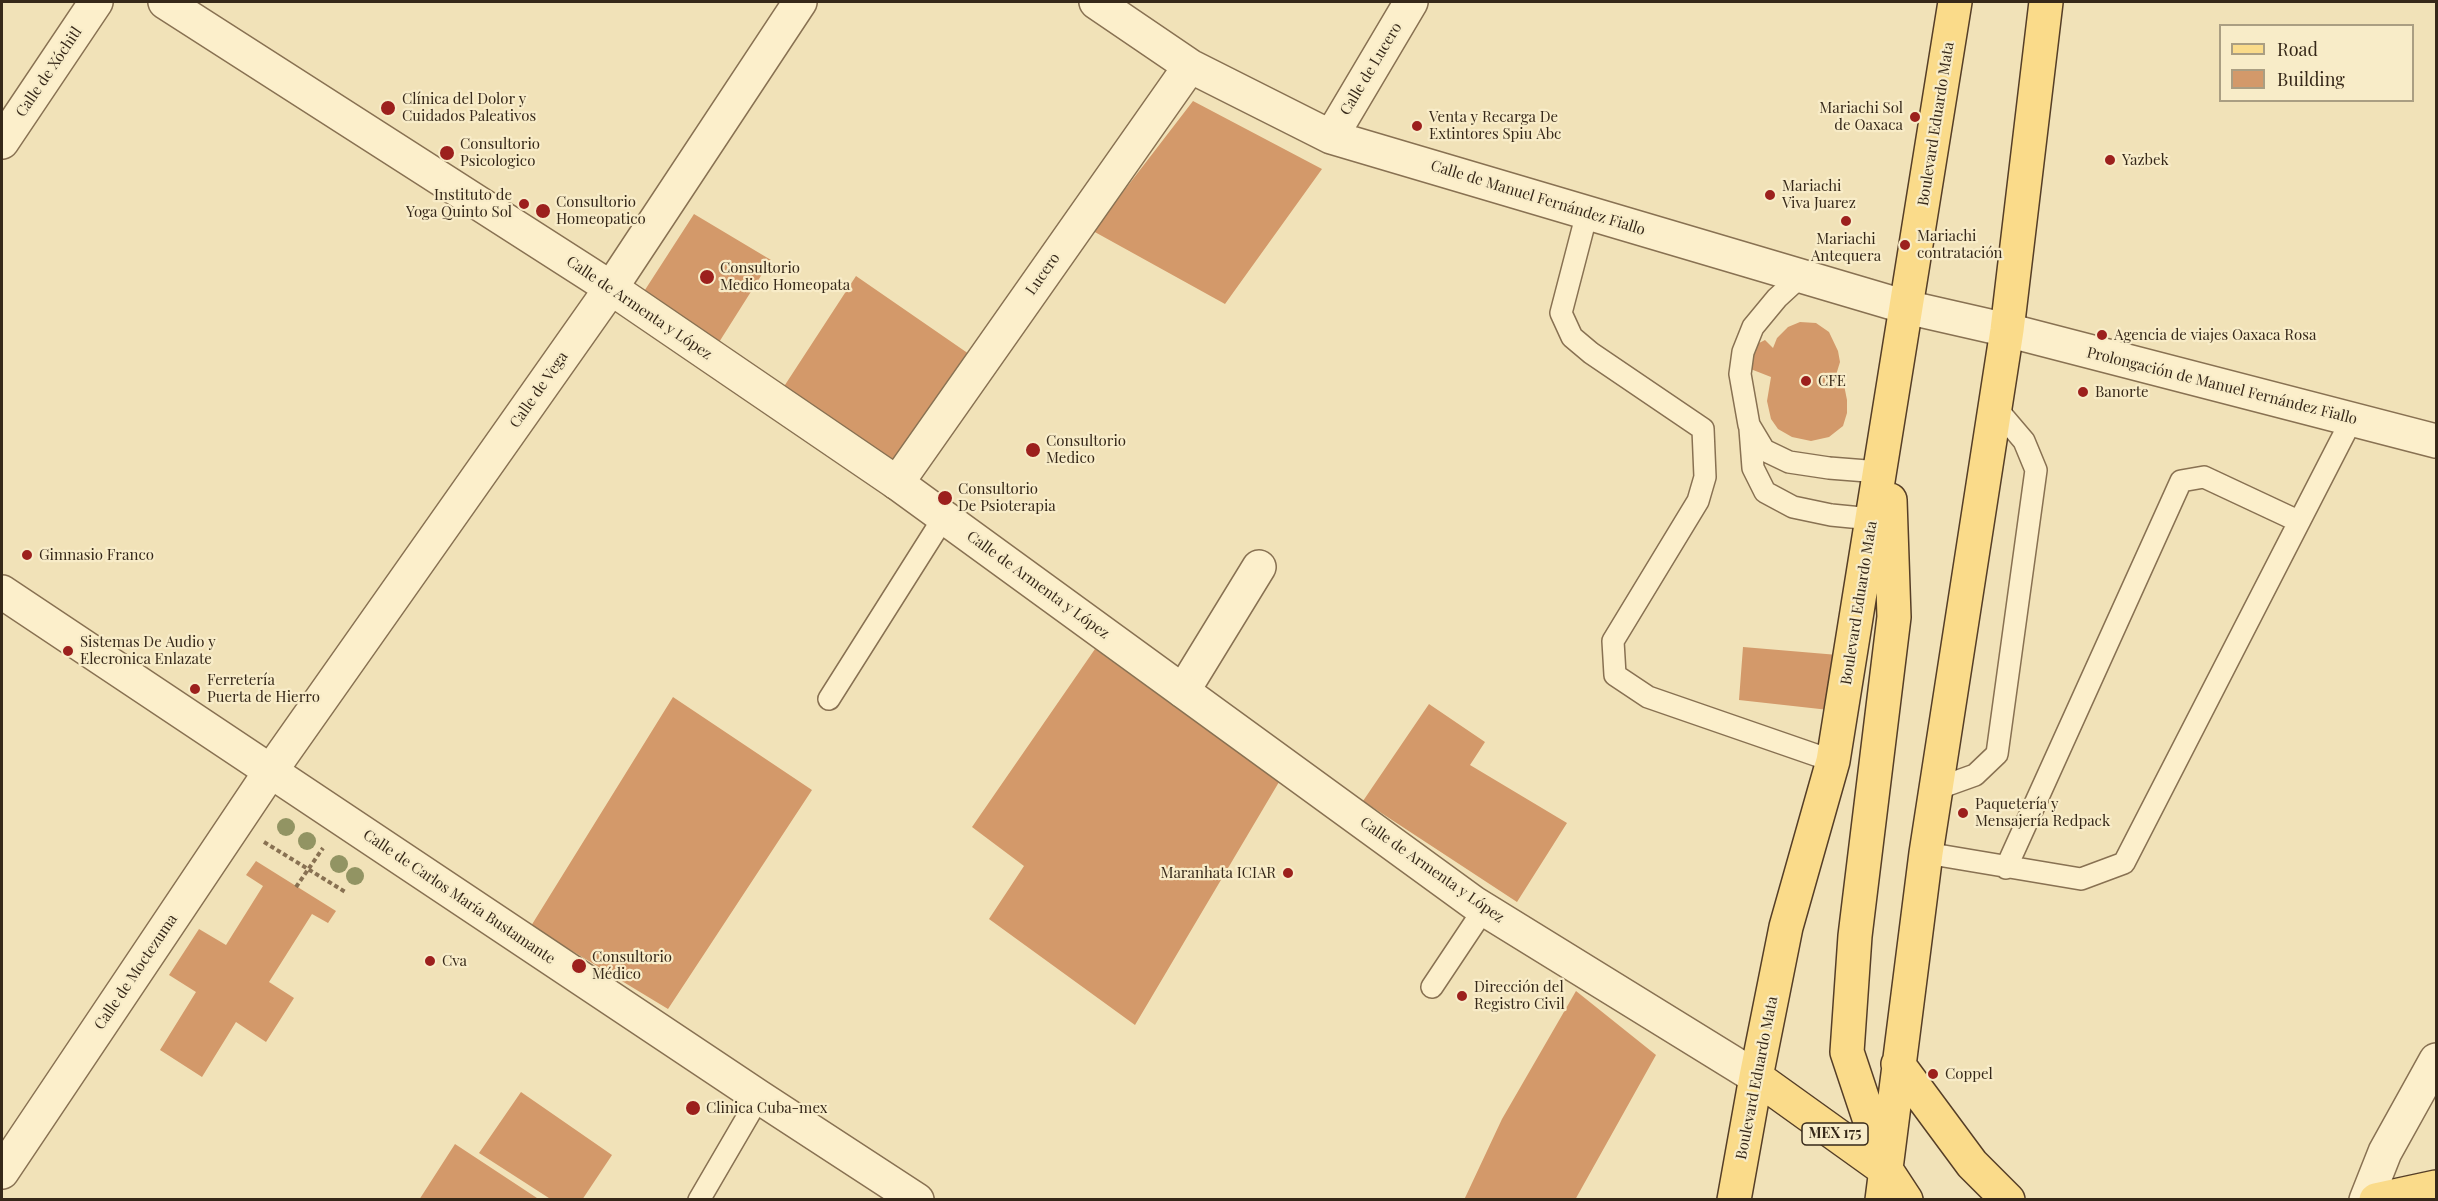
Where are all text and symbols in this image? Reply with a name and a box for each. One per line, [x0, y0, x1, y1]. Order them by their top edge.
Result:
street label: Calle de Lucero [1336, 20, 1406, 118]
street label: Calle de Xóchitl [12, 23, 86, 121]
legend [2219, 24, 2414, 102]
text: Road [2277, 37, 2318, 61]
street label: Boulevard Eduardo Mata [1914, 41, 1958, 207]
text: Building [2277, 67, 2345, 91]
place label: Clínica del Dolor y Cuidados Paleativos [402, 90, 536, 125]
marker: Clínica del Dolor y Cuidados Paleativos [379, 99, 397, 117]
place label: Mariachi Sol de Oaxaca [1819, 99, 1903, 134]
place label: Venta y Recarga De Extintores Spiu Abc [1429, 108, 1561, 143]
marker: Mariachi Sol de Oaxaca [1908, 110, 1922, 124]
marker: Venta y Recarga De Extintores Spiu Abc [1410, 119, 1424, 133]
place label: Consultorio Psicologico [460, 135, 540, 170]
marker: Consultorio Psicologico [438, 144, 456, 162]
place label: Yazbek [2122, 151, 2169, 169]
marker: Yazbek [2103, 153, 2117, 167]
street label: Calle de Manuel Fernández Fiallo [1429, 157, 1647, 239]
place label: Mariachi Viva Juarez [1782, 177, 1856, 212]
place label: Instituto de Yoga Quinto Sol [406, 186, 512, 221]
marker: Mariachi Viva Juarez [1763, 188, 1777, 202]
place label: Consultorio Homeopatico [556, 193, 646, 228]
marker: Instituto de Yoga Quinto Sol [517, 197, 531, 211]
marker: Consultorio Homeopatico [534, 202, 552, 220]
marker: Mariachi Antequera [1839, 214, 1853, 228]
place label: Mariachi contratación [1917, 227, 2003, 262]
place label: Mariachi Antequera [1811, 230, 1881, 265]
marker: Mariachi contratación [1898, 238, 1912, 252]
street label: Lucero [1022, 250, 1064, 298]
street label: Calle de Armenta y López [563, 252, 715, 364]
place label: Consultorio Medico Homeopata [720, 259, 850, 294]
marker: Consultorio Medico Homeopata [698, 268, 716, 286]
place label: Agencia de viajes Oaxaca Rosa [2114, 326, 2316, 344]
marker: Agencia de viajes Oaxaca Rosa [2095, 328, 2109, 342]
street label: Prolongación de Manuel Fernández Fiallo [2085, 344, 2359, 428]
street label: Calle de Vega [506, 348, 572, 432]
place label: CFE [1818, 372, 1846, 390]
marker: CFE [1799, 374, 1813, 388]
place label: Banorte [2095, 383, 2149, 401]
marker: Banorte [2076, 385, 2090, 399]
place label: Consultorio Medico [1046, 432, 1126, 467]
marker: Consultorio Medico [1024, 441, 1042, 459]
place label: Consultorio De Psioterapia [958, 480, 1056, 515]
marker: Consultorio De Psioterapia [936, 489, 954, 507]
street label: Boulevard Eduardo Mata [1837, 520, 1881, 686]
street label: Calle de Armenta y López [963, 527, 1113, 643]
place label: Gimnasio Franco [39, 546, 154, 564]
marker: Gimnasio Franco [20, 548, 34, 562]
place label: Sistemas De Audio y Elecronica Enlazate [80, 633, 216, 668]
marker: Sistemas De Audio y Elecronica Enlazate [61, 644, 75, 658]
place label: Ferretería Puerta de Hierro [207, 671, 320, 706]
marker: Ferretería Puerta de Hierro [188, 682, 202, 696]
place label: Paquetería y Mensajería Redpack [1975, 795, 2110, 830]
marker: Paquetería y Mensajería Redpack [1956, 806, 1970, 820]
street label: Calle de Armenta y López [1356, 813, 1508, 927]
street label: Calle de Carlos María Bustamante [360, 826, 558, 968]
place label: Maranhata ICIAR [1160, 864, 1276, 882]
marker: Maranhata ICIAR [1281, 866, 1295, 880]
street label: Calle de Moctezuma [91, 911, 181, 1033]
place label: Consultorio Médico [592, 948, 672, 983]
place label: Cva [442, 952, 467, 970]
marker: Cva [423, 954, 437, 968]
marker: Consultorio Médico [570, 957, 588, 975]
place label: Dirección del Registro Civil [1474, 978, 1565, 1013]
marker: Dirección del Registro Civil [1455, 989, 1469, 1003]
street label: Boulevard Eduardo Mata [1732, 995, 1782, 1161]
place label: Coppel [1945, 1065, 1993, 1083]
marker: Coppel [1926, 1067, 1940, 1081]
marker: Clinica Cuba-mex [684, 1099, 702, 1117]
place label: Clinica Cuba-mex [706, 1099, 828, 1117]
road number: MEX 175 [1802, 1123, 1868, 1145]

